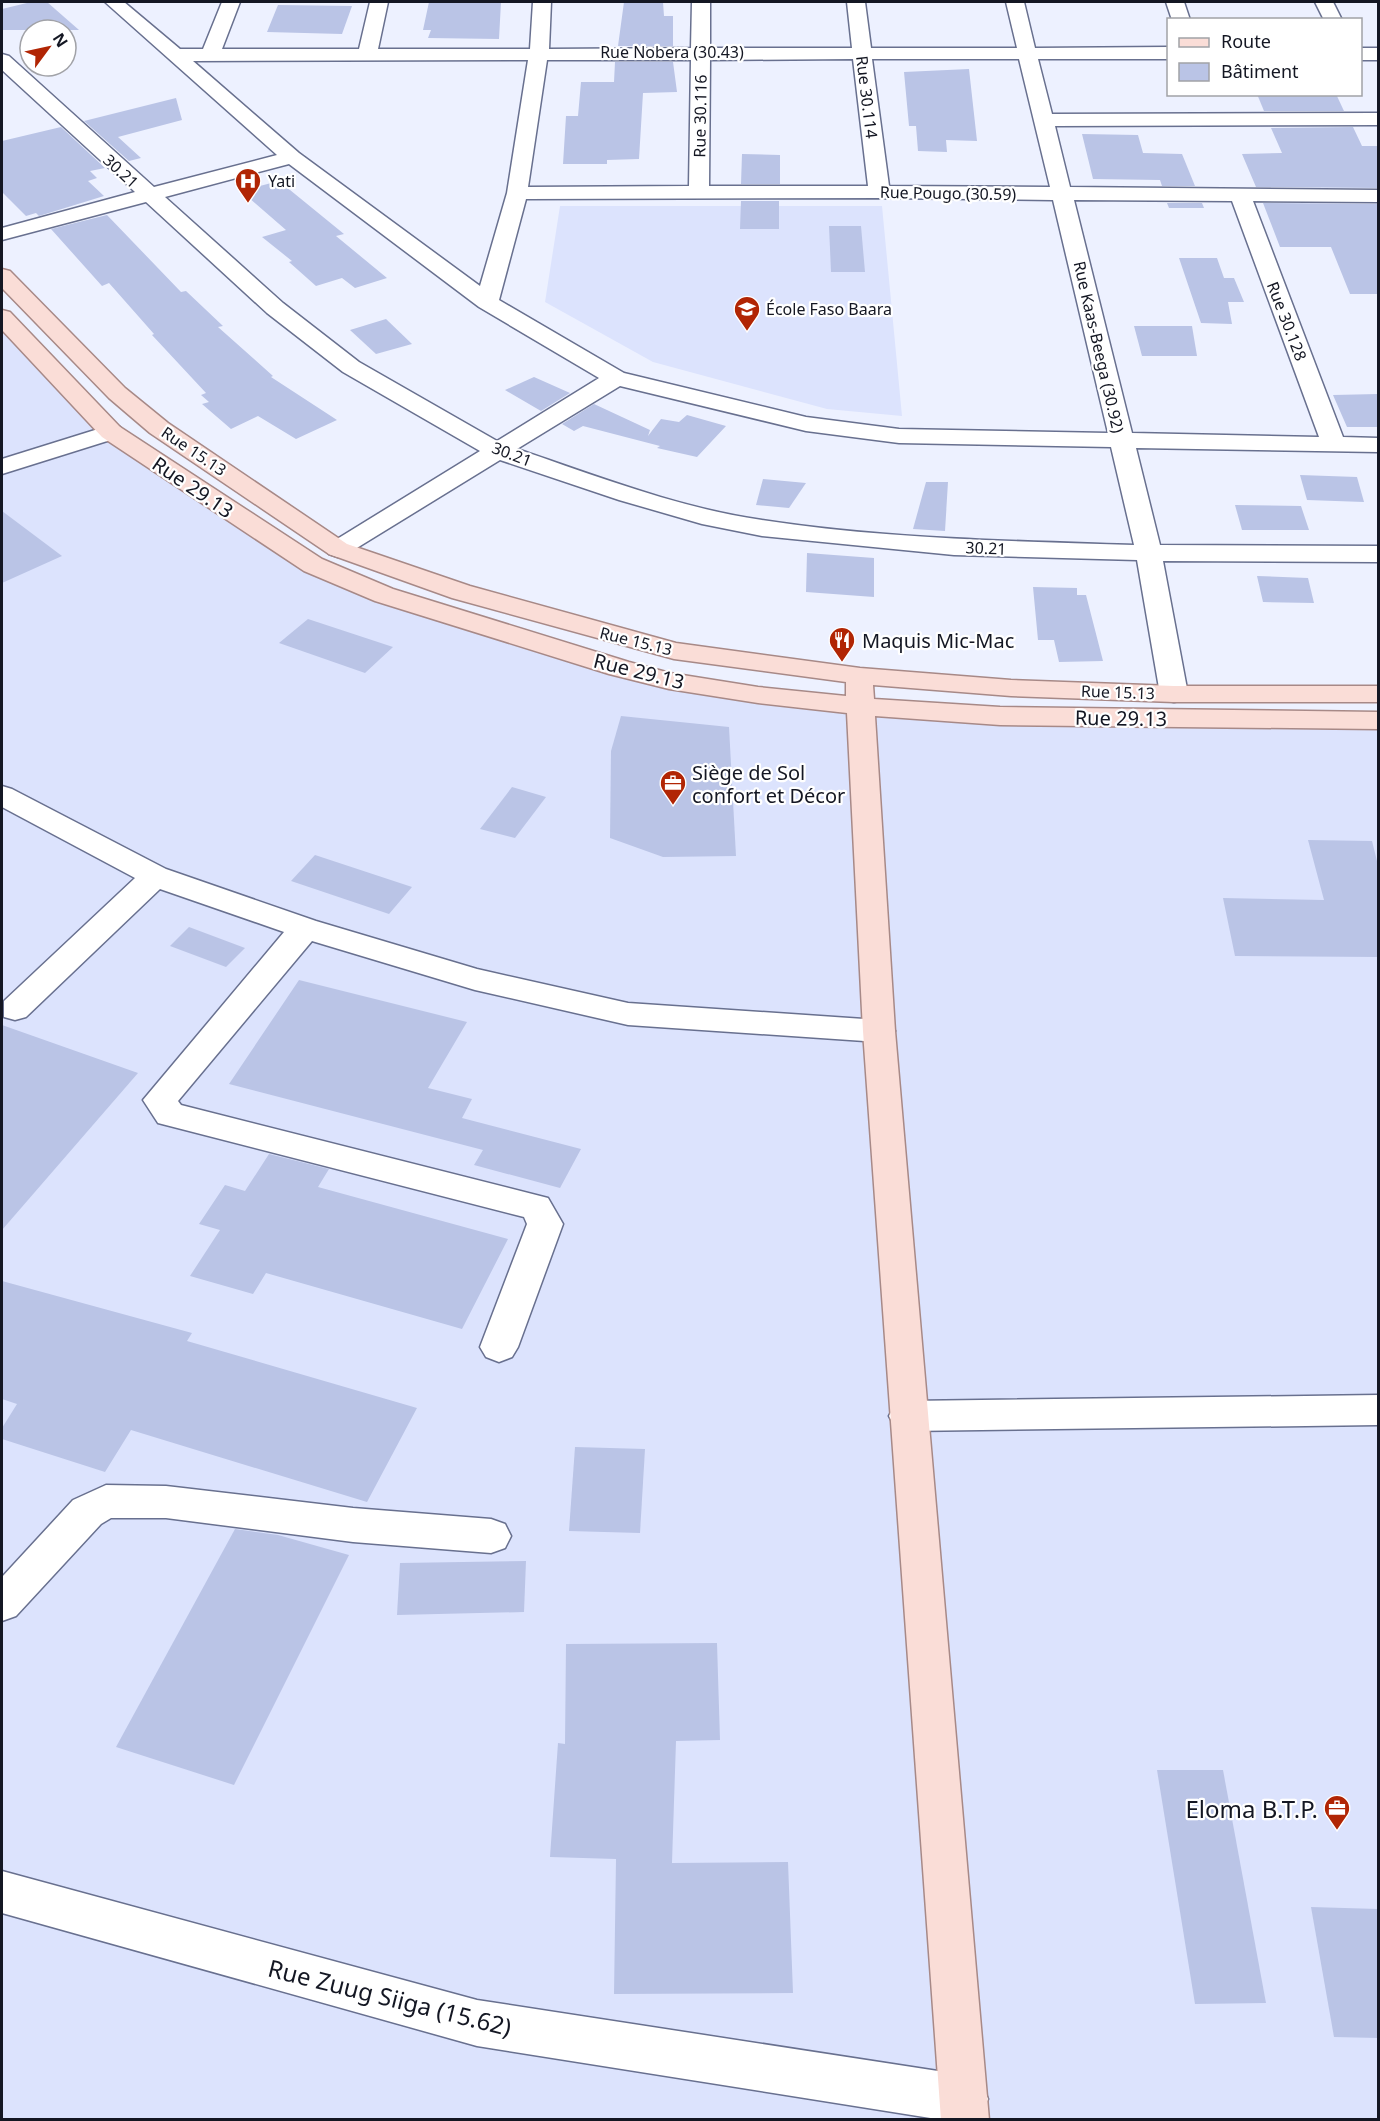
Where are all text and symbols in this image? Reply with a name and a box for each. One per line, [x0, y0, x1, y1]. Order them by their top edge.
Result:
north arrow [18, 18, 78, 78]
legend [1167, 18, 1362, 96]
text: N [48, 28, 73, 51]
text: Route [1221, 29, 1271, 53]
street label: Rue Nobera (30.43) [600, 41, 744, 63]
street label: Rue 30.114 [851, 54, 883, 140]
text: Bâtiment [1221, 59, 1299, 83]
street label: Rue 30.116 [688, 74, 712, 158]
street label: 30.21 [99, 149, 143, 193]
hospital icon: Yati [233, 166, 263, 204]
place label: Yati [268, 170, 295, 192]
street label: Rue Pougo (30.59) [880, 181, 1017, 205]
street label: Rue Kaas-Beega (30.92) [1069, 259, 1130, 435]
street label: Rue 30.128 [1262, 278, 1312, 364]
school or university icon: École Faso Baara [732, 294, 762, 332]
place label: École Faso Baara [766, 298, 892, 320]
street label: Rue 15.13 [157, 421, 231, 481]
street label: 30.21 [489, 436, 535, 472]
street label: Rue 29.13 [147, 450, 239, 524]
street label: 30.21 [965, 536, 1007, 560]
street label: Rue 15.13 [597, 621, 675, 661]
restaurant icon: Maquis Mic-Mac [827, 625, 857, 663]
place label: Maquis Mic-Mac [862, 627, 1014, 654]
street label: Rue 29.13 [591, 647, 687, 695]
street label: Rue 15.13 [1081, 680, 1155, 704]
street label: Rue 29.13 [1075, 704, 1167, 732]
place label: Siège de Sol confort et Décor [692, 759, 845, 809]
office icon: Siège de Sol confort et Décor [658, 768, 688, 806]
place label: Eloma B.T.P. [1186, 1792, 1318, 1825]
office icon: Eloma B.T.P. [1322, 1793, 1352, 1831]
street label: Rue Zuug Siiga (15.62) [265, 1951, 515, 2043]

